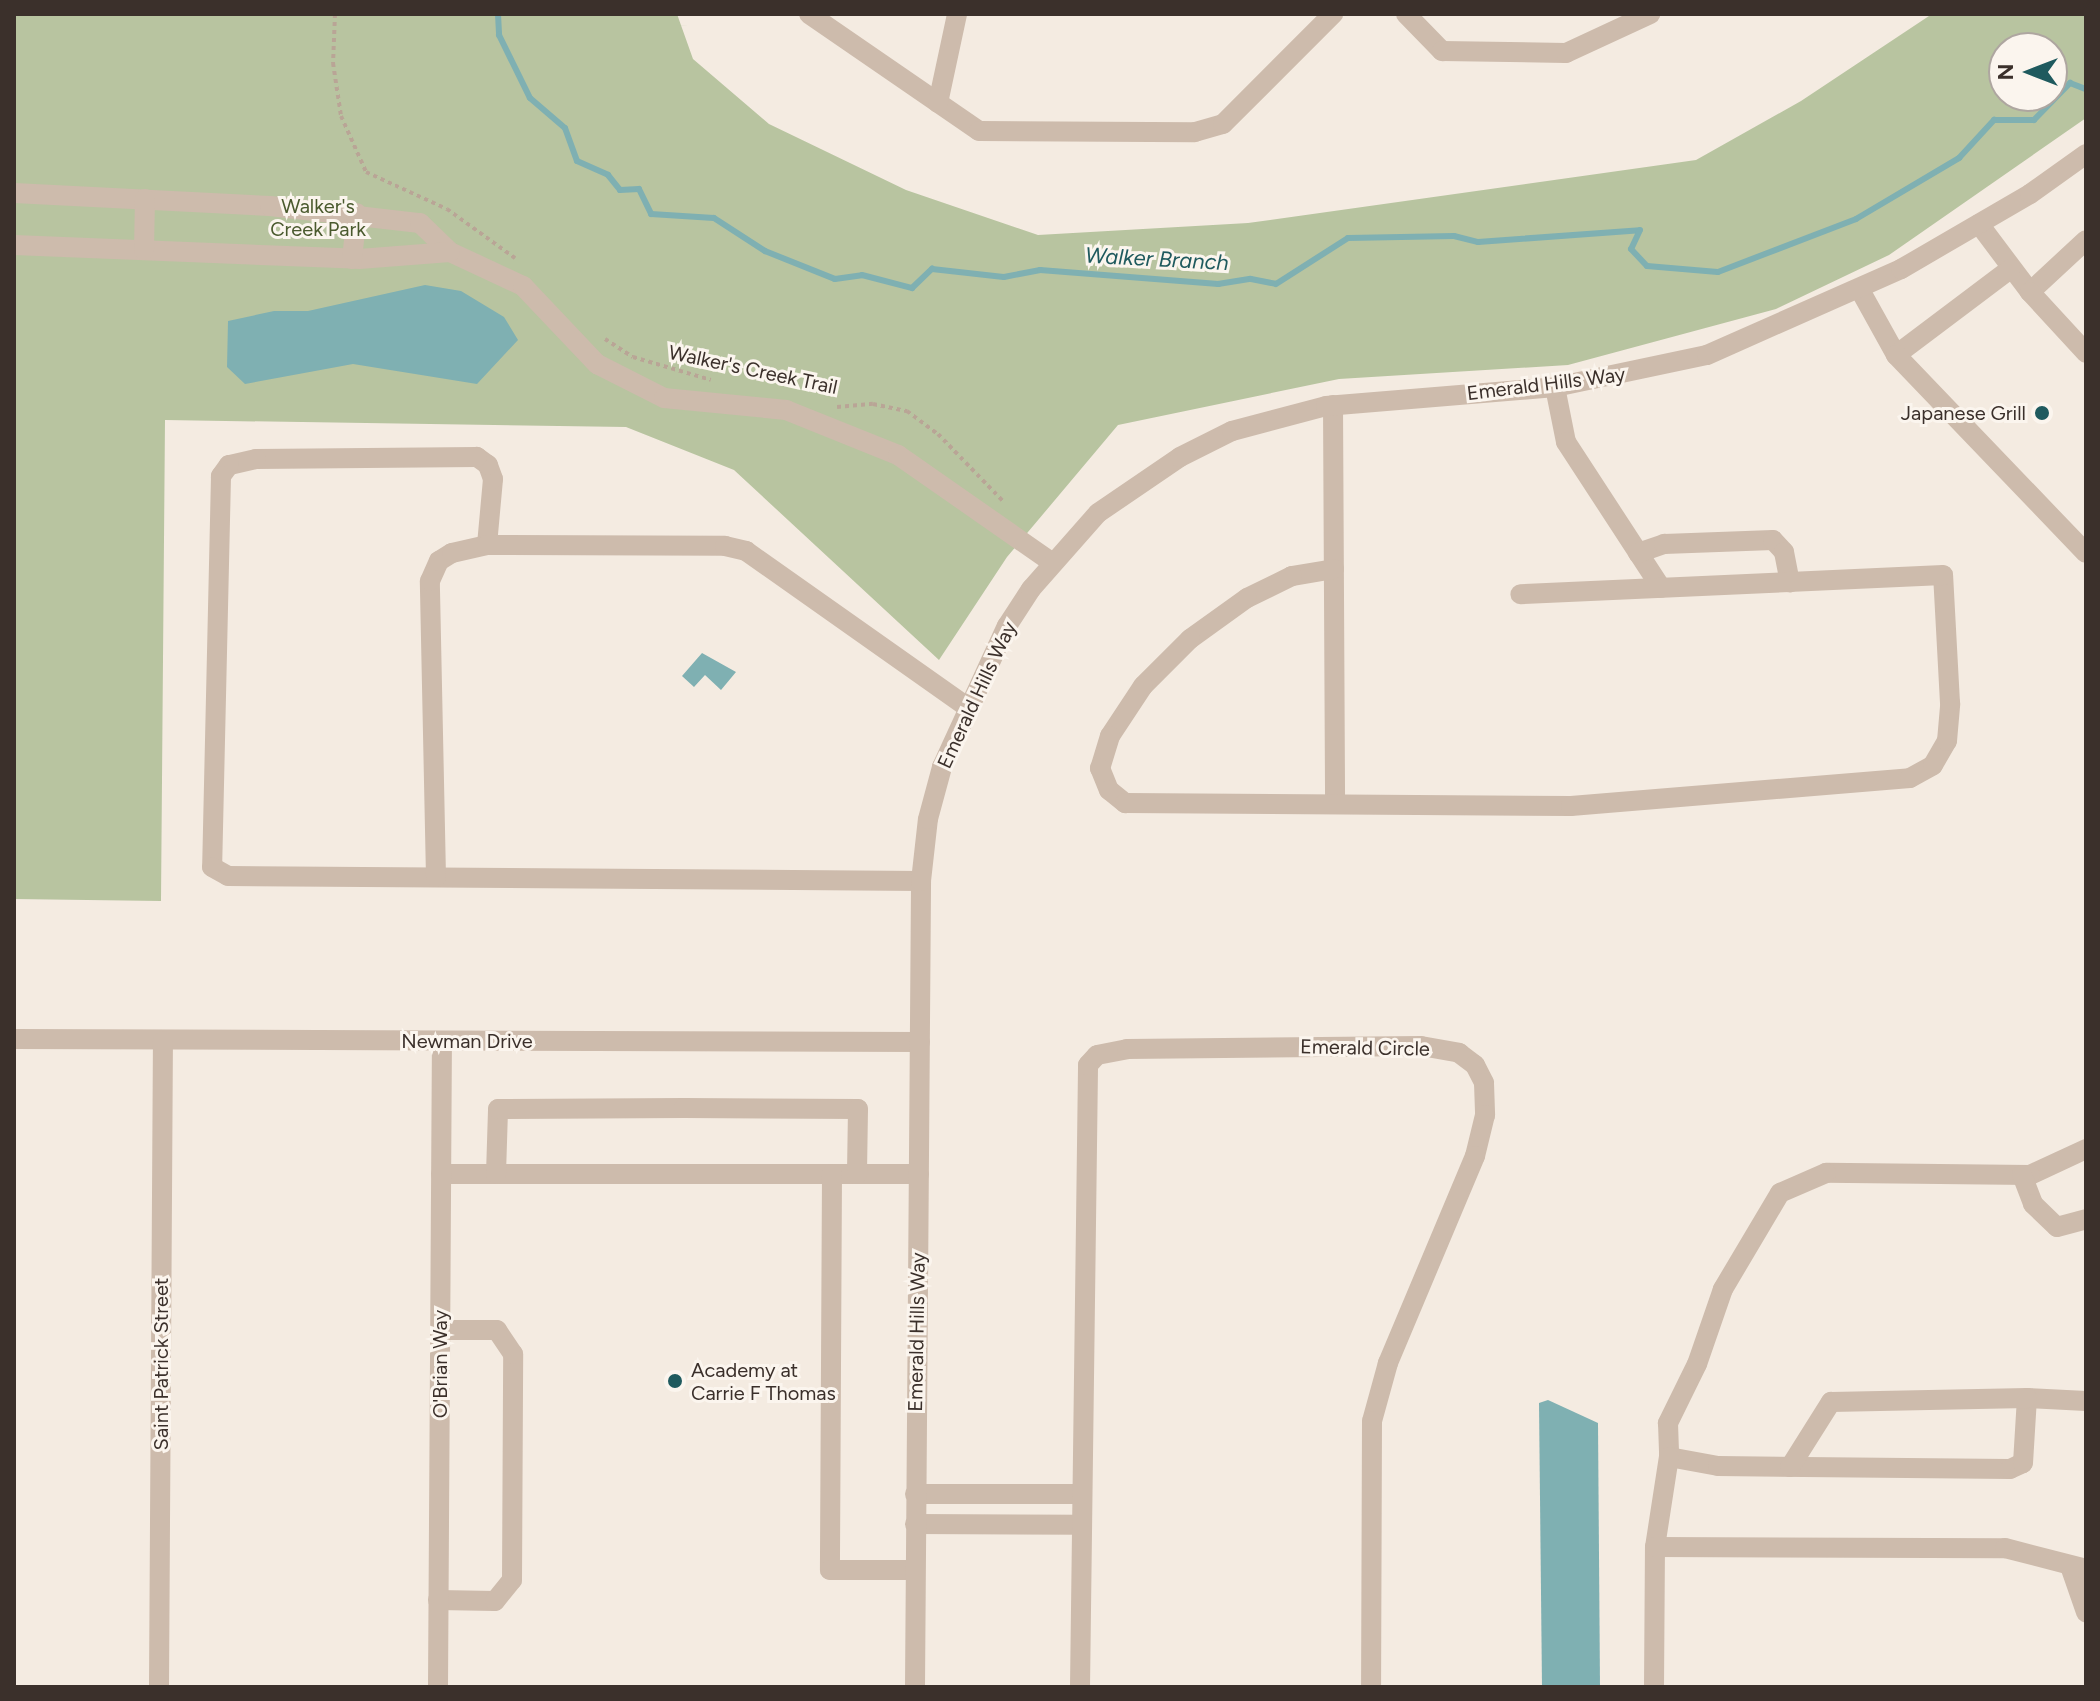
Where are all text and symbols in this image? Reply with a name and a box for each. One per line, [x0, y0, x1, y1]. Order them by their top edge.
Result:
north arrow [1988, 32, 2068, 112]
text: N [1992, 64, 2019, 81]
park label: Walker's Creek Park [270, 194, 366, 241]
water label: Walker Branch [1085, 242, 1229, 276]
street label: Walker's Creek Trail [666, 340, 840, 400]
street label: Emerald Hills Way [1465, 362, 1627, 406]
place label: Japanese Grill [1901, 401, 2026, 425]
marker: Japanese Grill [2033, 404, 2051, 422]
street label: Emerald Hills Way [932, 618, 1022, 772]
street label: Newman Drive [401, 1029, 533, 1053]
street label: Emerald Circle [1300, 1035, 1430, 1061]
street label: Emerald Hills Way [904, 1252, 930, 1412]
street label: Saint Patrick Street [149, 1278, 173, 1450]
street label: O'Brian Way [428, 1310, 452, 1418]
place label: Academy at Carrie F Thomas [691, 1358, 836, 1405]
marker: Academy at Carrie F Thomas [666, 1372, 684, 1390]

